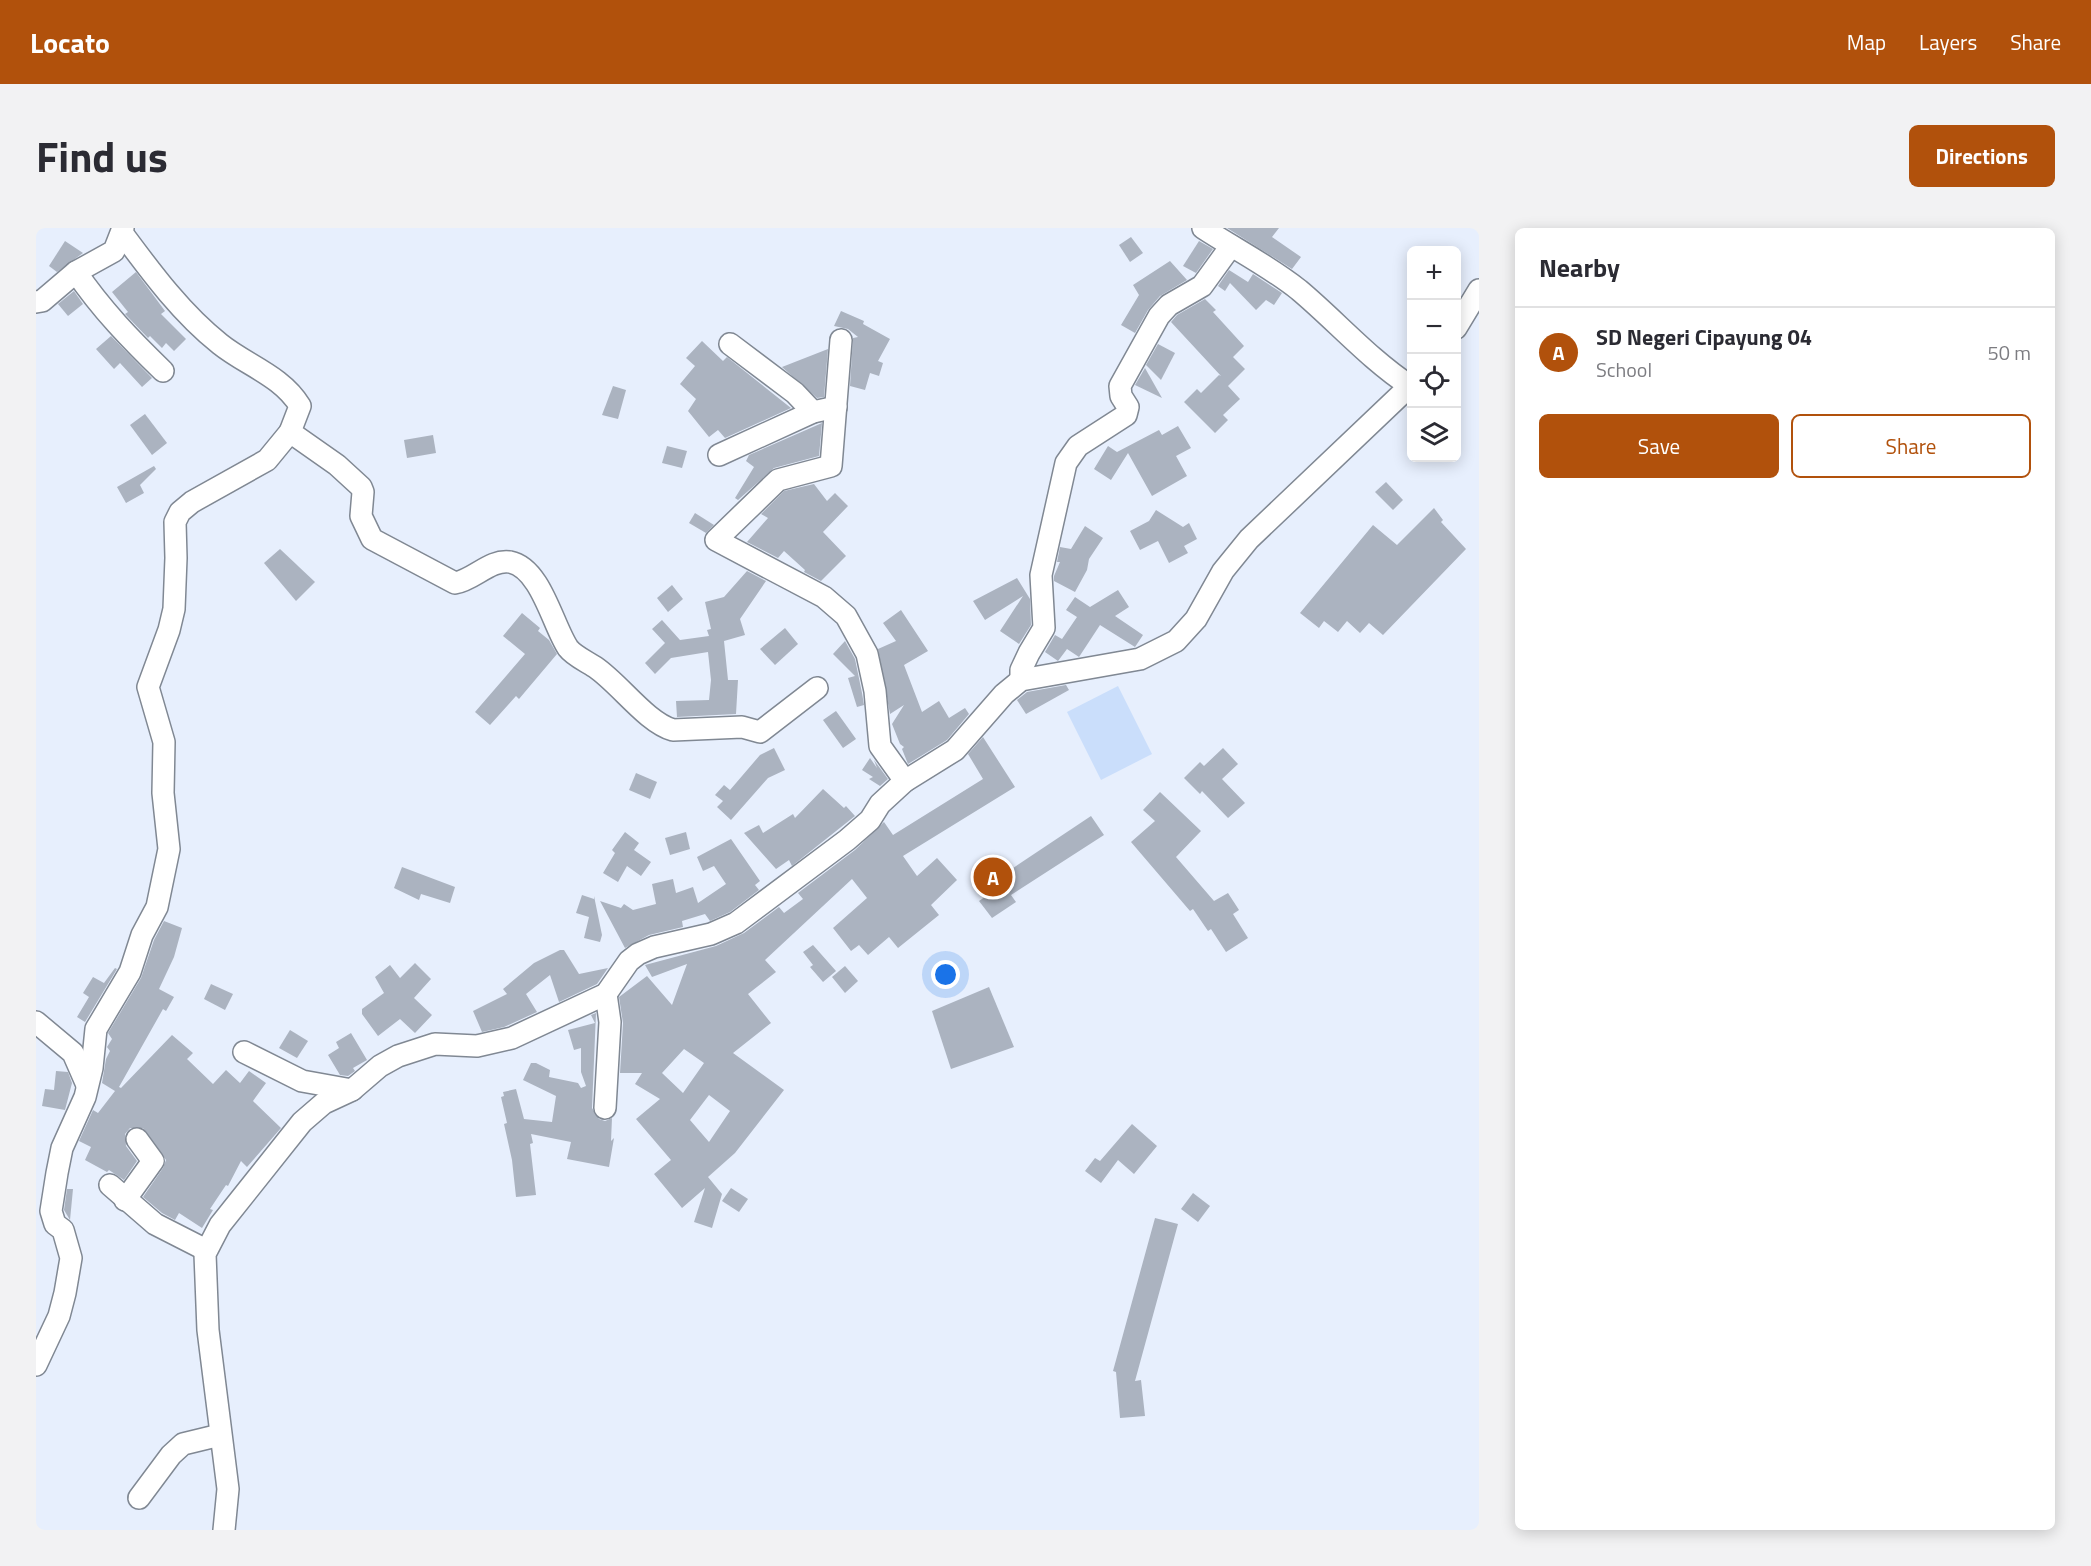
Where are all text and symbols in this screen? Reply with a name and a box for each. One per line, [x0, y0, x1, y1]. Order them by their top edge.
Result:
text: Locato [30, 21, 110, 64]
text: Map [1847, 26, 1886, 58]
text: Layers [1919, 26, 1977, 58]
text: Share [2010, 26, 2061, 58]
text: Find us [36, 124, 168, 188]
button: Directions [1909, 125, 2055, 187]
map controls [1407, 246, 1461, 462]
button: + [1407, 246, 1461, 300]
text: Nearby [1539, 248, 1620, 287]
button: − [1407, 300, 1461, 354]
text: SD Negeri Cipayung 04 [1596, 320, 1812, 354]
text: A [1552, 337, 1565, 368]
text: 50 m [1987, 337, 2031, 368]
button: locate [1407, 354, 1461, 408]
text: School [1596, 354, 1652, 385]
button: layers [1407, 408, 1461, 462]
button: Save [1539, 414, 1779, 478]
button: Share [1791, 414, 2031, 478]
pin: A [974, 854, 1012, 900]
your location [931, 960, 960, 989]

